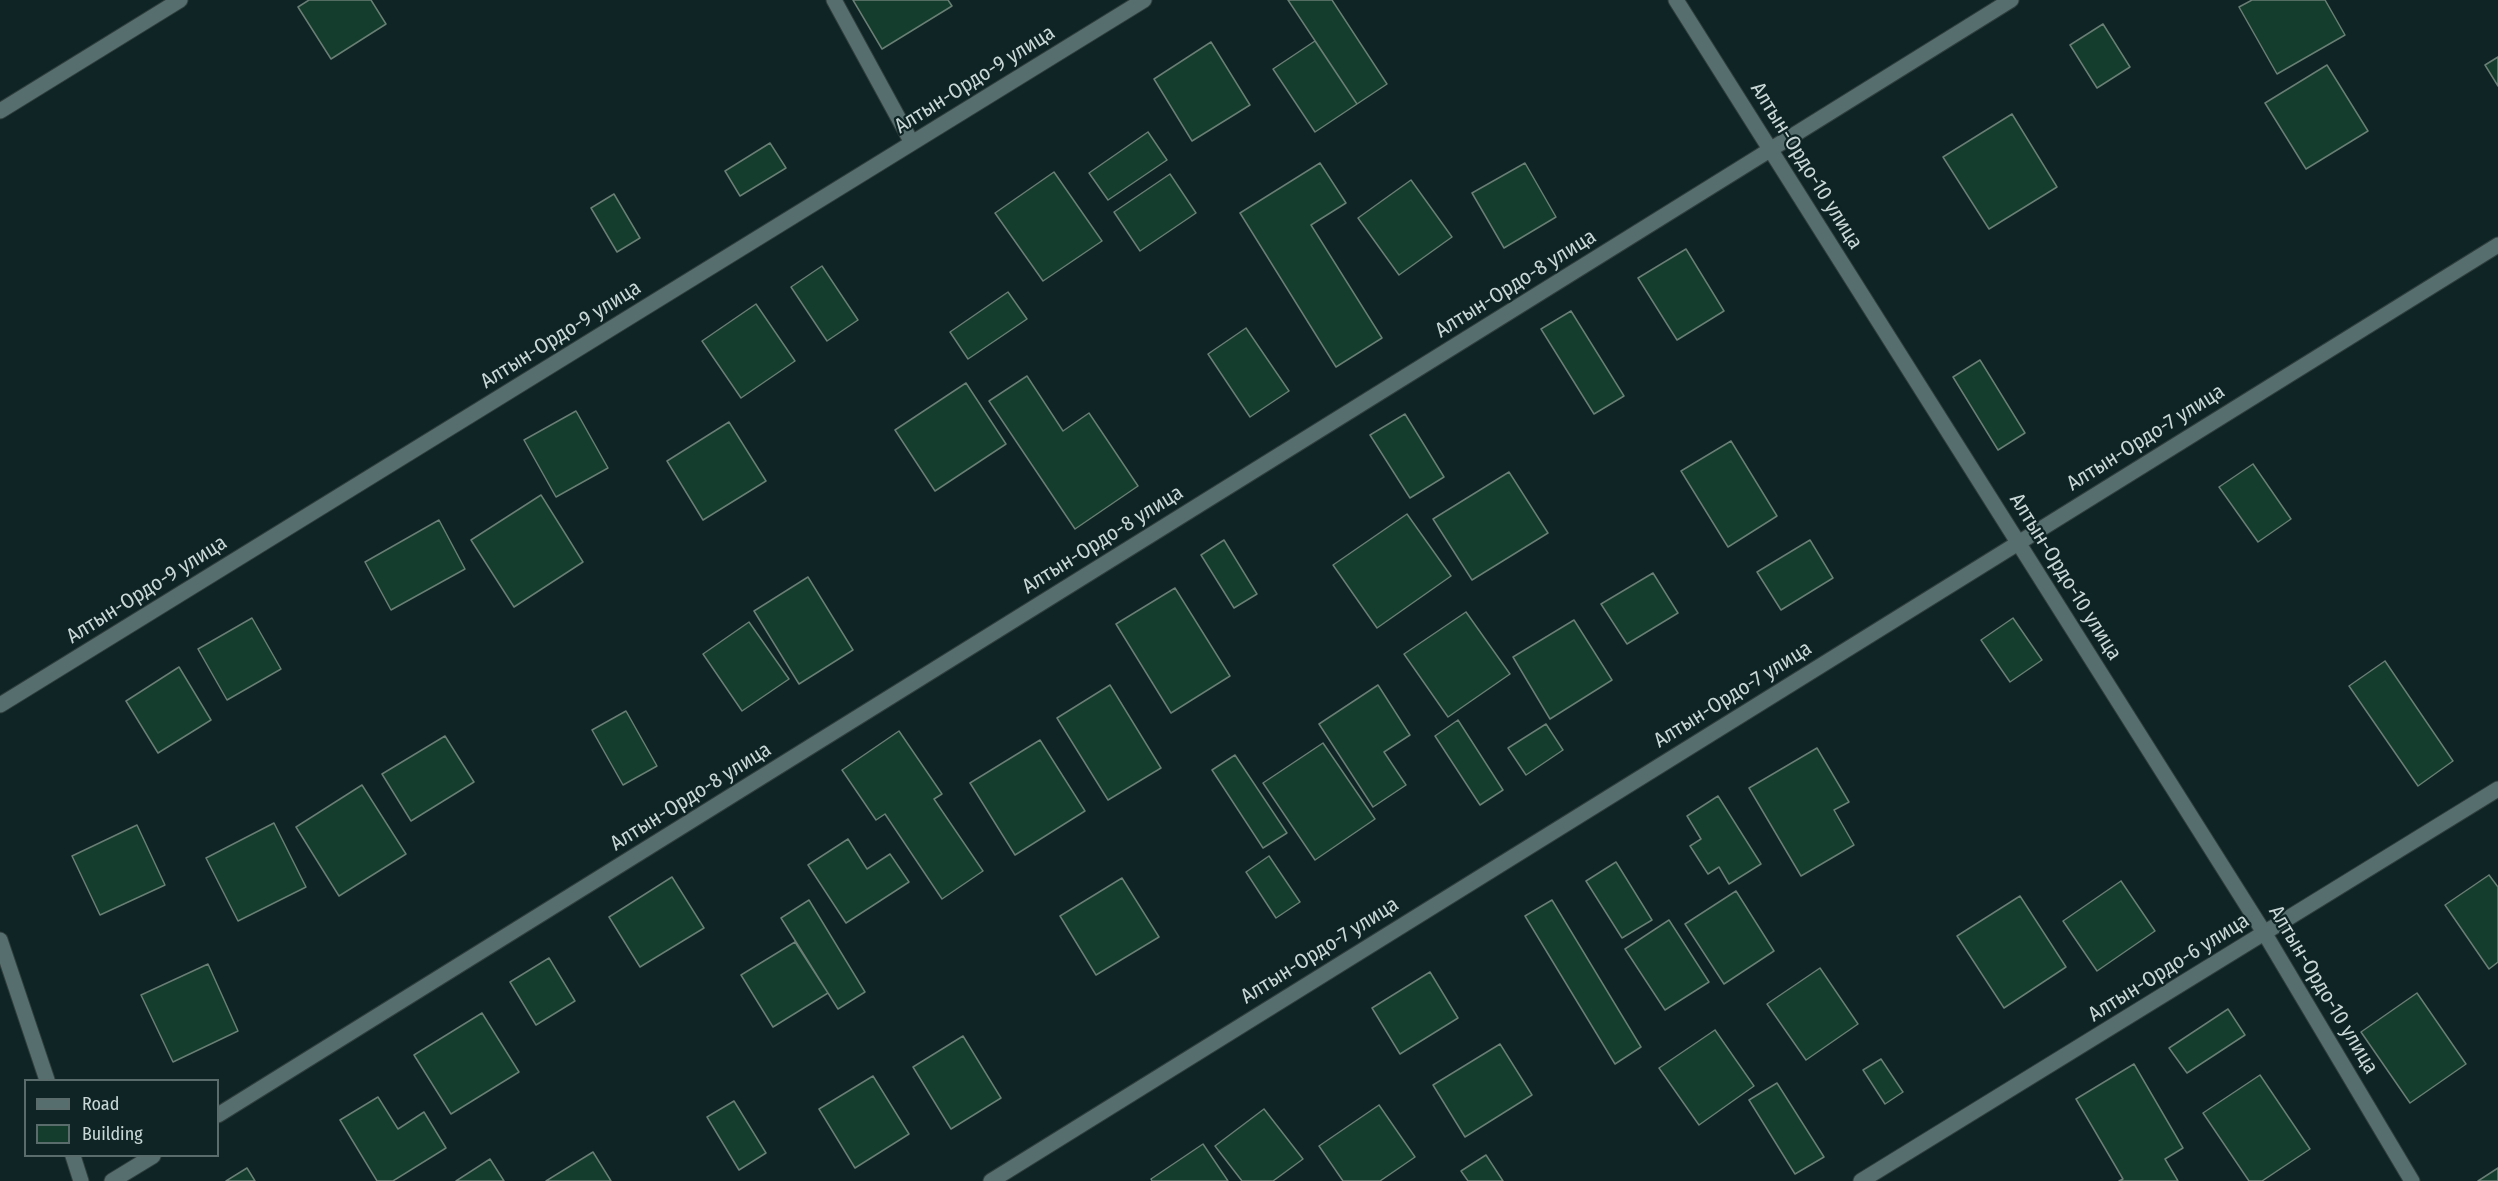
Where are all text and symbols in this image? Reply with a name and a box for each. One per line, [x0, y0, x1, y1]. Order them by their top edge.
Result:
street label: Алтын-Ордо-9 улица [890, 20, 1060, 140]
street label: Алтын-Ордо-10 улица [1744, 78, 1868, 254]
street label: Алтын-Ордо-8 улица [1431, 224, 1601, 344]
street label: Алтын-Ордо-9 улица [476, 275, 646, 395]
street label: Алтын-Ордо-7 улица [2062, 379, 2230, 497]
street label: Алтын-Ордо-8 улица [1018, 480, 1188, 600]
street label: Алтын-Ордо-10 улица [2003, 489, 2127, 665]
street label: Алтын-Ордо-9 улица [62, 530, 232, 650]
street label: Алтын-Ордо-7 улица [1649, 636, 1817, 754]
street label: Алтын-Ордо-8 улица [606, 737, 776, 857]
street label: Алтын-Ордо-7 улица [1236, 892, 1404, 1010]
street label: Алтын-Ордо-10 улица [2263, 901, 2383, 1079]
street label: Алтын-Ордо-6 улица [2084, 908, 2254, 1028]
legend [24, 1079, 219, 1157]
text: Road [82, 1093, 119, 1115]
text: Building [82, 1123, 143, 1145]

